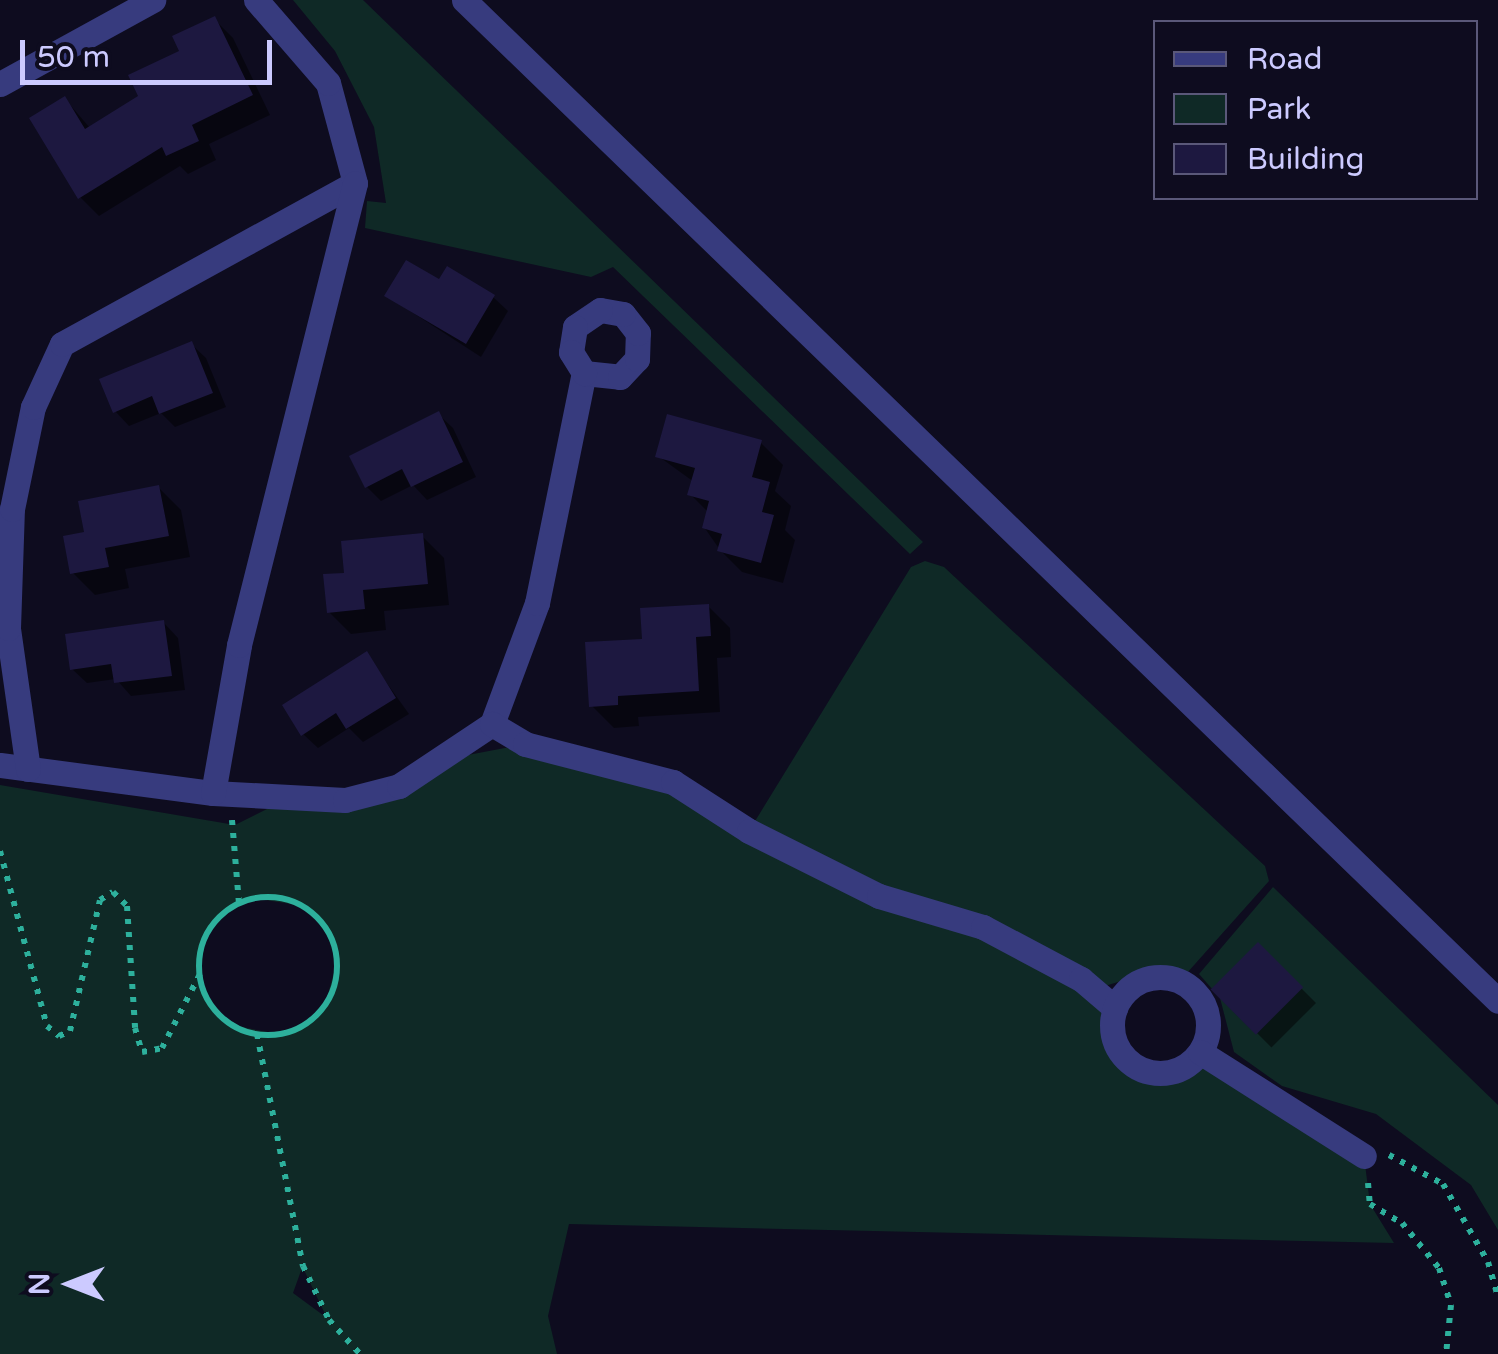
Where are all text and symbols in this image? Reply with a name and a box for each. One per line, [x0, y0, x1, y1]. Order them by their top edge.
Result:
scale bar [25, 20, 278, 82]
legend [1153, 20, 1478, 200]
text: 50 m [37, 39, 110, 76]
text: Road [1247, 41, 1322, 78]
text: Park [1247, 91, 1311, 128]
text: Building [1247, 141, 1364, 178]
north arrow [20, 1234, 120, 1334]
text: N [23, 1273, 57, 1295]

